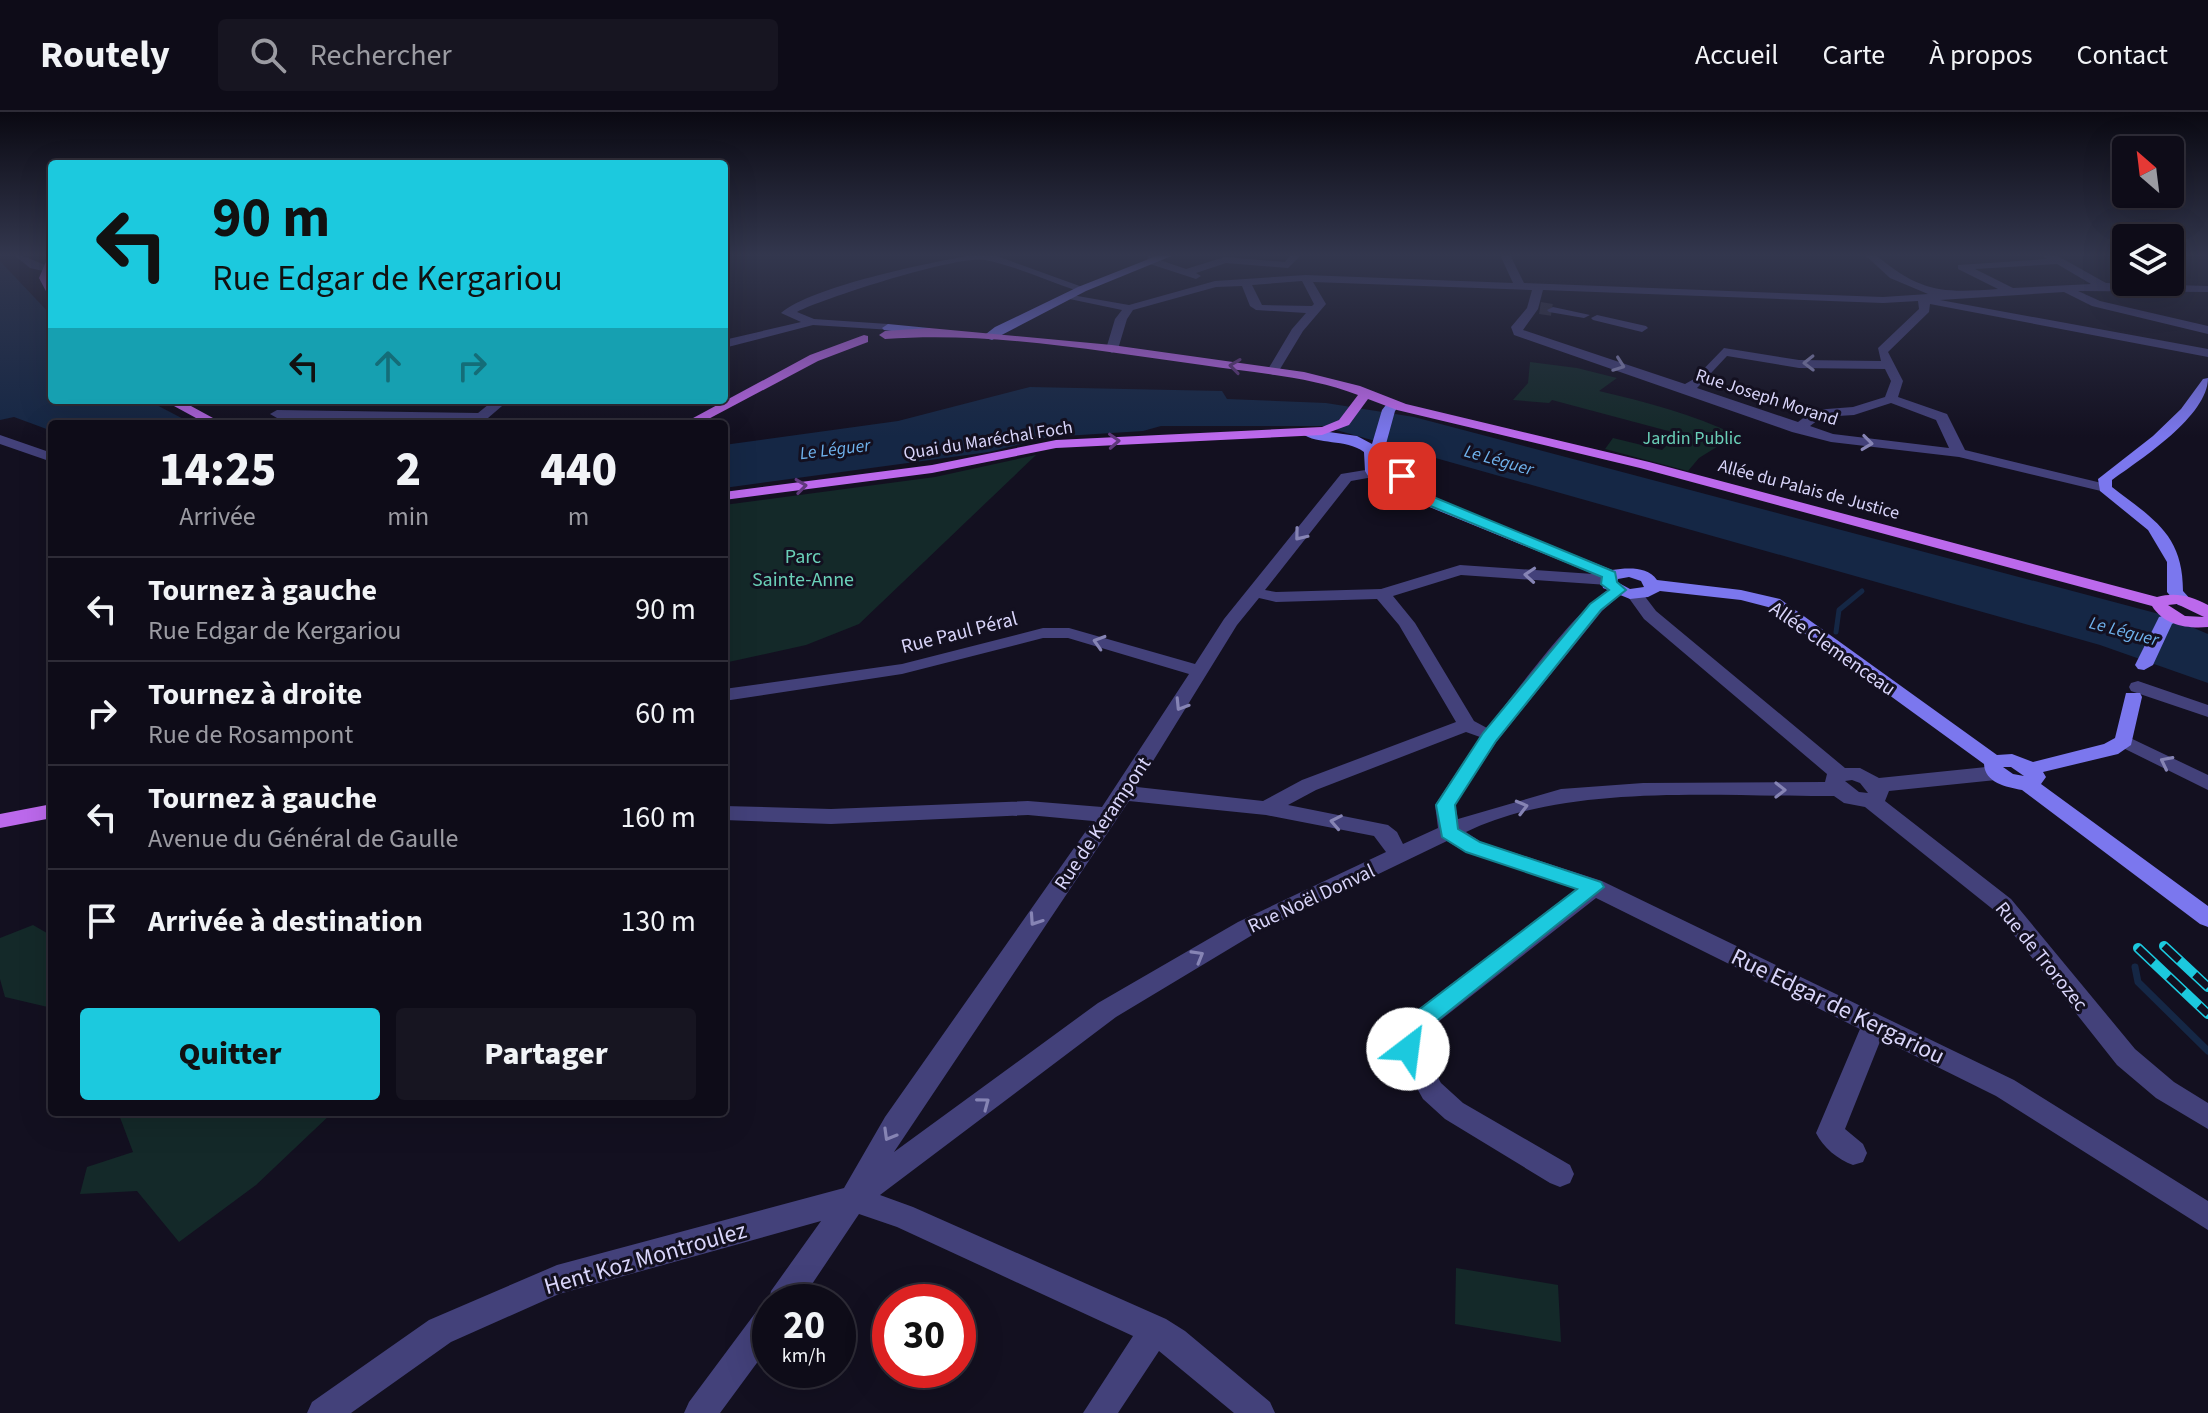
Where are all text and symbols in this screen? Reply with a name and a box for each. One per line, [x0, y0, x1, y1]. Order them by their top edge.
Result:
search box [218, 19, 778, 91]
text: Routely [40, 28, 170, 82]
icon: search [246, 33, 290, 77]
text: Rechercher [310, 34, 452, 77]
text: Accueil [1695, 35, 1778, 75]
text: Carte [1822, 35, 1885, 75]
text: À propos [1929, 35, 2033, 75]
text: Contact [2077, 35, 2168, 75]
north arrow [2112, 136, 2184, 208]
map controls [2112, 136, 2184, 296]
text: 90 m [212, 179, 330, 258]
icon: left [80, 192, 184, 296]
button: layers [2112, 224, 2184, 296]
text: Rue Edgar de Kergariou [212, 253, 563, 304]
icon: left [282, 344, 326, 388]
icon: ahead [366, 344, 410, 388]
icon: right [450, 344, 494, 388]
one-way arrow [1611, 355, 1625, 372]
one-way arrow [1802, 355, 1815, 372]
one-way arrow [1228, 358, 1242, 375]
street label: Rue Joseph Morand [1692, 363, 1841, 432]
street label: Quai du Maréchal Foch [902, 415, 1075, 466]
park label: Jardin Public [1643, 426, 1741, 451]
water label: Le Léguer [798, 433, 873, 466]
one-way arrow [1108, 433, 1121, 450]
one-way arrow [1860, 434, 1873, 451]
text: 14:25 [159, 436, 276, 504]
text: 2 [395, 436, 421, 504]
text: 440 [540, 436, 617, 504]
water label: Le Léguer [1461, 439, 1537, 482]
pin [1368, 442, 1436, 510]
street label: Allée du Palais de Justice [1715, 453, 1902, 526]
icon: arrive [1380, 454, 1424, 498]
one-way arrow [794, 478, 808, 495]
text: Arrivée [179, 498, 256, 535]
text: min [387, 498, 429, 535]
text: m [568, 498, 589, 535]
one-way arrow [1295, 526, 1309, 541]
park label: Parc Sainte-Anne [752, 543, 854, 594]
one-way arrow [1523, 567, 1536, 584]
text: Tournez à gauche [148, 569, 377, 612]
icon: left [80, 587, 124, 631]
text: 90 m [635, 588, 696, 631]
street label: Allée Clemenceau [1764, 595, 1901, 703]
street label: Rue Paul Péral [898, 605, 1020, 661]
water label: Le Léguer [2086, 610, 2162, 653]
text: Rue Edgar de Kergariou [148, 612, 401, 649]
one-way arrow [1093, 635, 1107, 651]
text: Tournez à droite [148, 673, 362, 716]
icon: right [80, 691, 124, 735]
text: 60 m [635, 692, 696, 735]
one-way arrow [1175, 696, 1190, 710]
text: Rue de Rosampont [148, 716, 353, 753]
street label: Rue de Kerampont [1048, 751, 1158, 896]
one-way arrow [2159, 756, 2174, 772]
text: Tournez à gauche [148, 777, 377, 820]
one-way arrow [1774, 781, 1787, 799]
icon: left [80, 795, 124, 839]
text: 160 m [620, 796, 696, 839]
one-way arrow [1514, 799, 1528, 816]
one-way arrow [1329, 814, 1343, 831]
text: Avenue du Général de Gaulle [148, 820, 458, 857]
street label: Rue Noël Donval [1243, 857, 1380, 941]
street label: Rue de Trorozec [1988, 896, 2094, 1017]
icon: arrive [80, 899, 124, 943]
text: Arrivée à destination [148, 900, 423, 943]
text: 130 m [620, 900, 696, 943]
one-way arrow [1030, 912, 1045, 926]
street label: Rue Edgar de Kergariou [1725, 939, 1951, 1073]
one-way arrow [1189, 951, 1204, 966]
position arrow [1366, 1007, 1450, 1091]
button: Quitter [80, 1008, 380, 1100]
button: Partager [396, 1008, 696, 1100]
one-way arrow [975, 1099, 990, 1113]
one-way arrow [883, 1126, 899, 1141]
street label: Hent Koz Montroulez [540, 1213, 751, 1304]
speed limit sign: 30 [872, 1284, 976, 1388]
text: 20 [783, 1297, 825, 1354]
text: km/h [782, 1342, 826, 1370]

